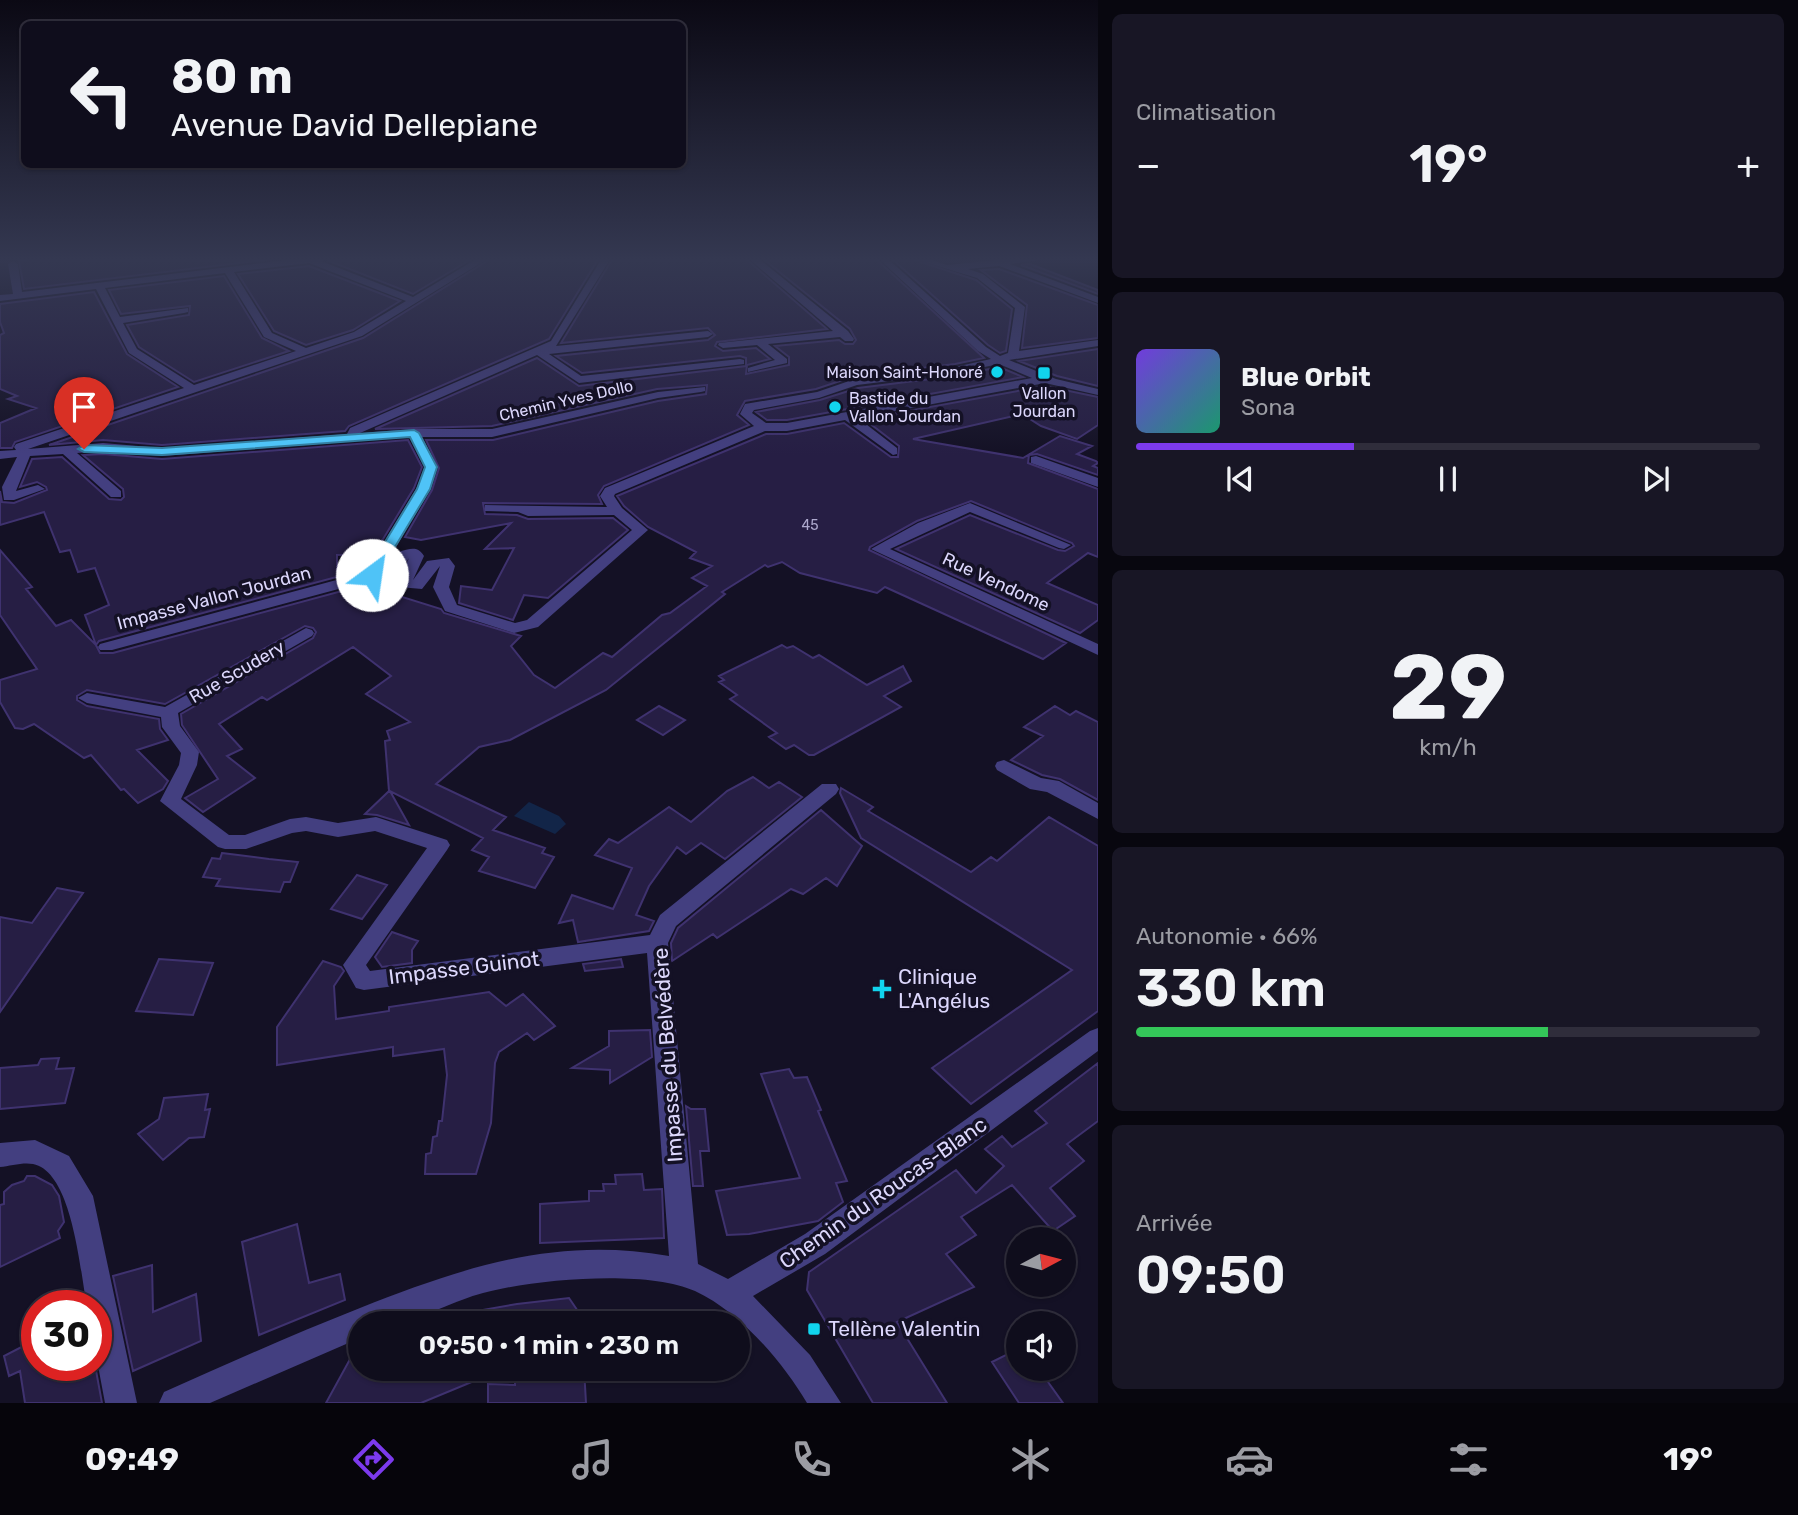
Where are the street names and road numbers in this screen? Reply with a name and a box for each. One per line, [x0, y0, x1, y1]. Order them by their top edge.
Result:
street label: Chemin Yves Dollo [497, 376, 635, 425]
street label: Rue Vendome [939, 548, 1053, 616]
street label: Impasse Vallon Jourdan [115, 562, 313, 634]
street label: Rue Scudery [185, 636, 289, 708]
street label: Impasse Guinot [387, 946, 541, 989]
street label: Impasse du Belvédère [648, 947, 687, 1163]
street label: Chemin du Roucas-Blanc [774, 1111, 991, 1274]

